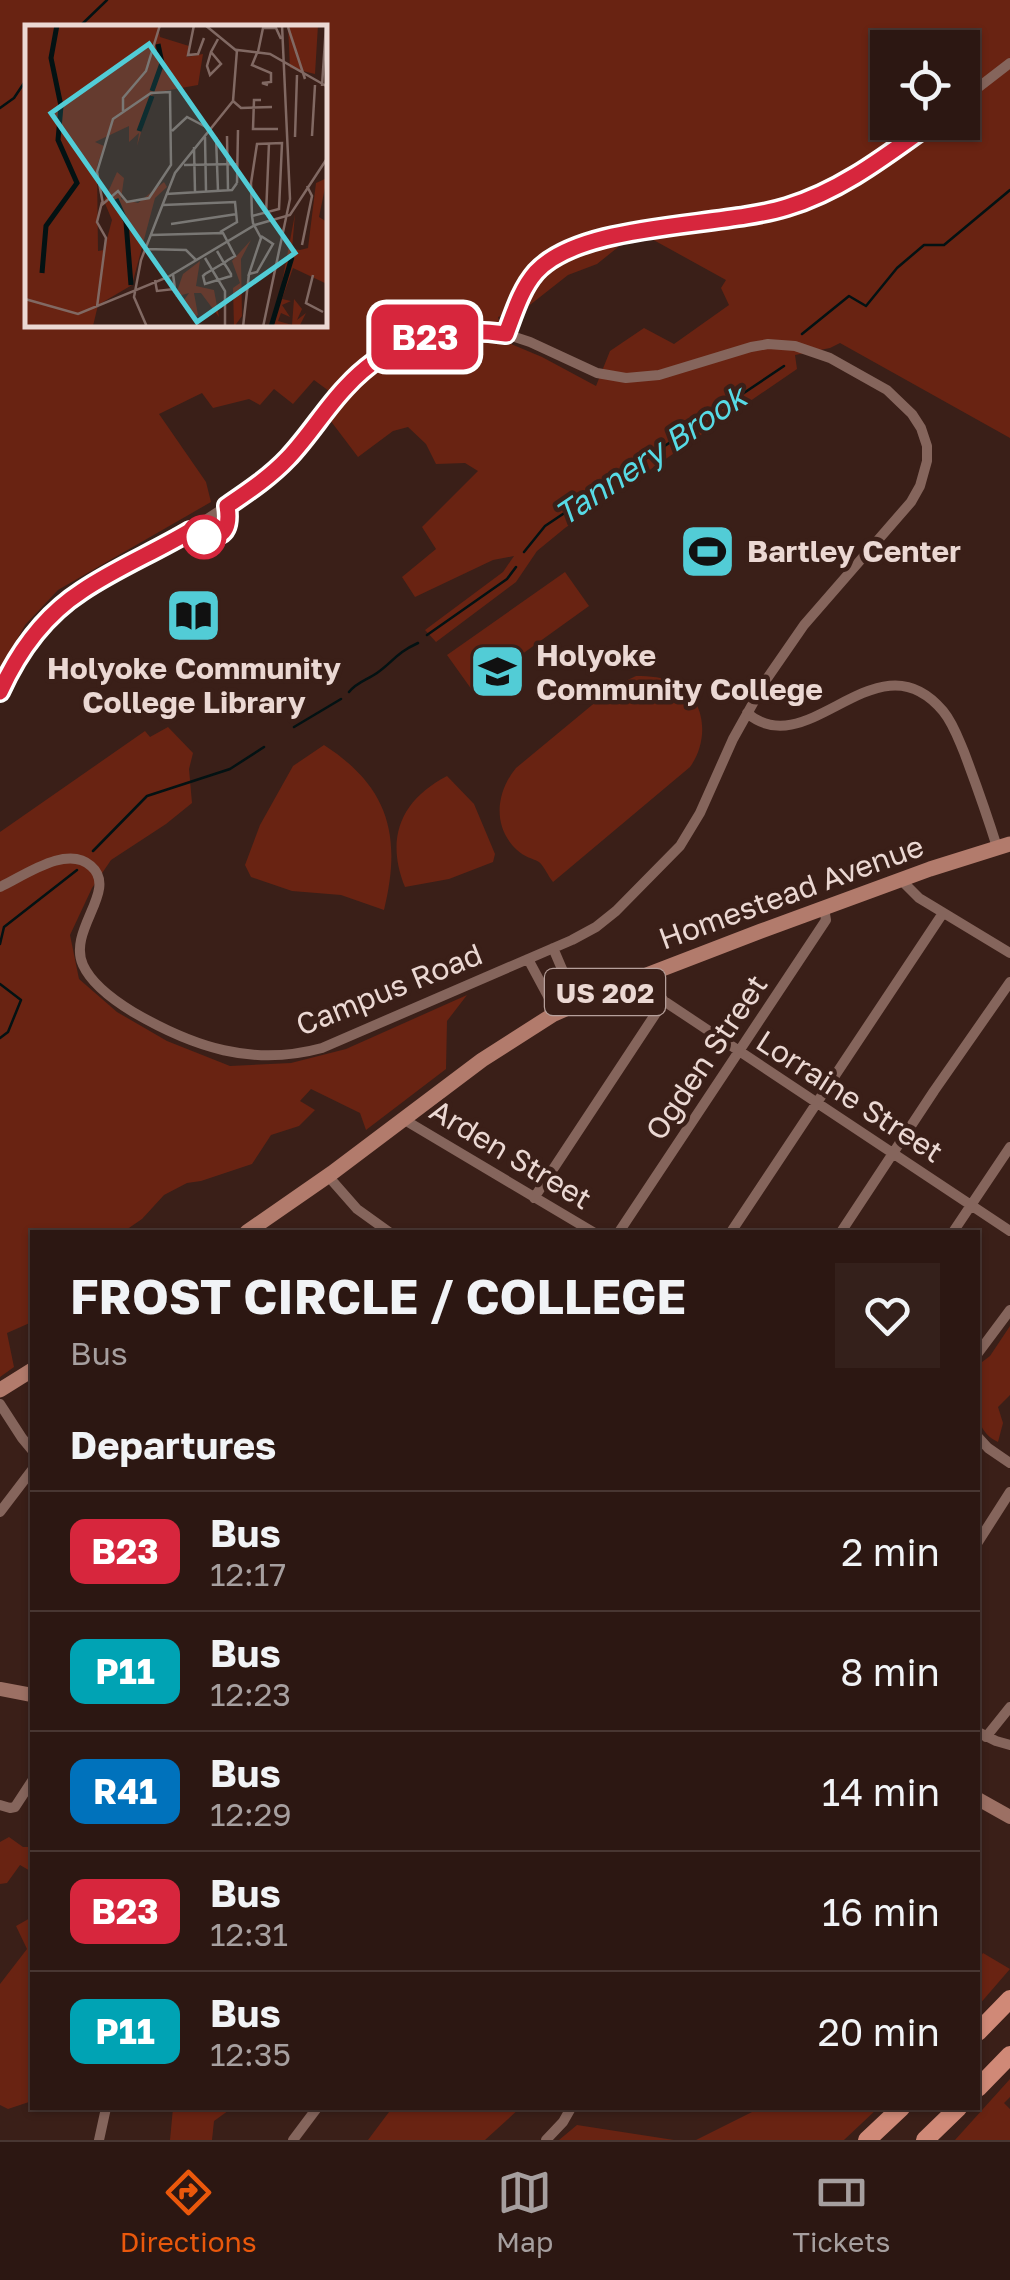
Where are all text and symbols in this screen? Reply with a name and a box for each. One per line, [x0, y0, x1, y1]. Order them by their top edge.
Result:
inset map [25, 25, 328, 328]
map controls [870, 30, 980, 140]
button: locate [870, 30, 980, 140]
line badge: B23 [368, 304, 482, 370]
text: B23 [391, 316, 459, 358]
water label: Tannery Brook [547, 375, 755, 533]
unlabelled marker [183, 516, 225, 558]
sports icon: Bartley Center [678, 521, 738, 581]
place label: Bartley Center [747, 533, 961, 569]
library icon: Holyoke Community College Library [164, 586, 224, 646]
place label: Holyoke Community College [536, 637, 823, 707]
school or university icon: Holyoke Community College [467, 642, 527, 702]
place label: Holyoke Community College Library [47, 650, 341, 720]
street label: Homestead Avenue [654, 827, 928, 957]
street label: Campus Road [291, 935, 487, 1043]
street label: Ogden Street [638, 968, 774, 1146]
road number: US 202 [545, 969, 665, 1015]
street label: Lorraine Street [750, 1022, 950, 1170]
street label: Arden Street [424, 1092, 598, 1216]
button: heart [835, 1263, 940, 1368]
text: FROST CIRCLE / COLLEGE [70, 1267, 686, 1325]
text: Bus [70, 1334, 128, 1372]
text: Departures [70, 1422, 276, 1467]
text: Bus [210, 1510, 281, 1555]
text: 2 min [841, 1529, 940, 1574]
text: B23 [91, 1530, 159, 1572]
text: 12:17 [210, 1555, 286, 1593]
text: Bus [210, 1630, 281, 1675]
text: 8 min [840, 1649, 940, 1694]
text: P11 [95, 1650, 155, 1692]
text: 12:23 [210, 1675, 291, 1713]
text: Bus [210, 1750, 281, 1795]
text: 14 min [822, 1769, 940, 1814]
text: R41 [93, 1770, 157, 1812]
text: 12:29 [210, 1795, 292, 1833]
text: Bus [210, 1870, 281, 1915]
text: 16 min [822, 1889, 940, 1934]
text: B23 [91, 1890, 159, 1932]
text: 12:31 [210, 1915, 288, 1953]
text: Bus [210, 1990, 281, 2035]
text: 20 min [818, 2009, 940, 2054]
text: P11 [95, 2010, 155, 2052]
text: 12:35 [210, 2035, 291, 2073]
tab: Directions [120, 2165, 257, 2258]
tab: Map [496, 2165, 553, 2258]
tab: Tickets [793, 2165, 890, 2258]

